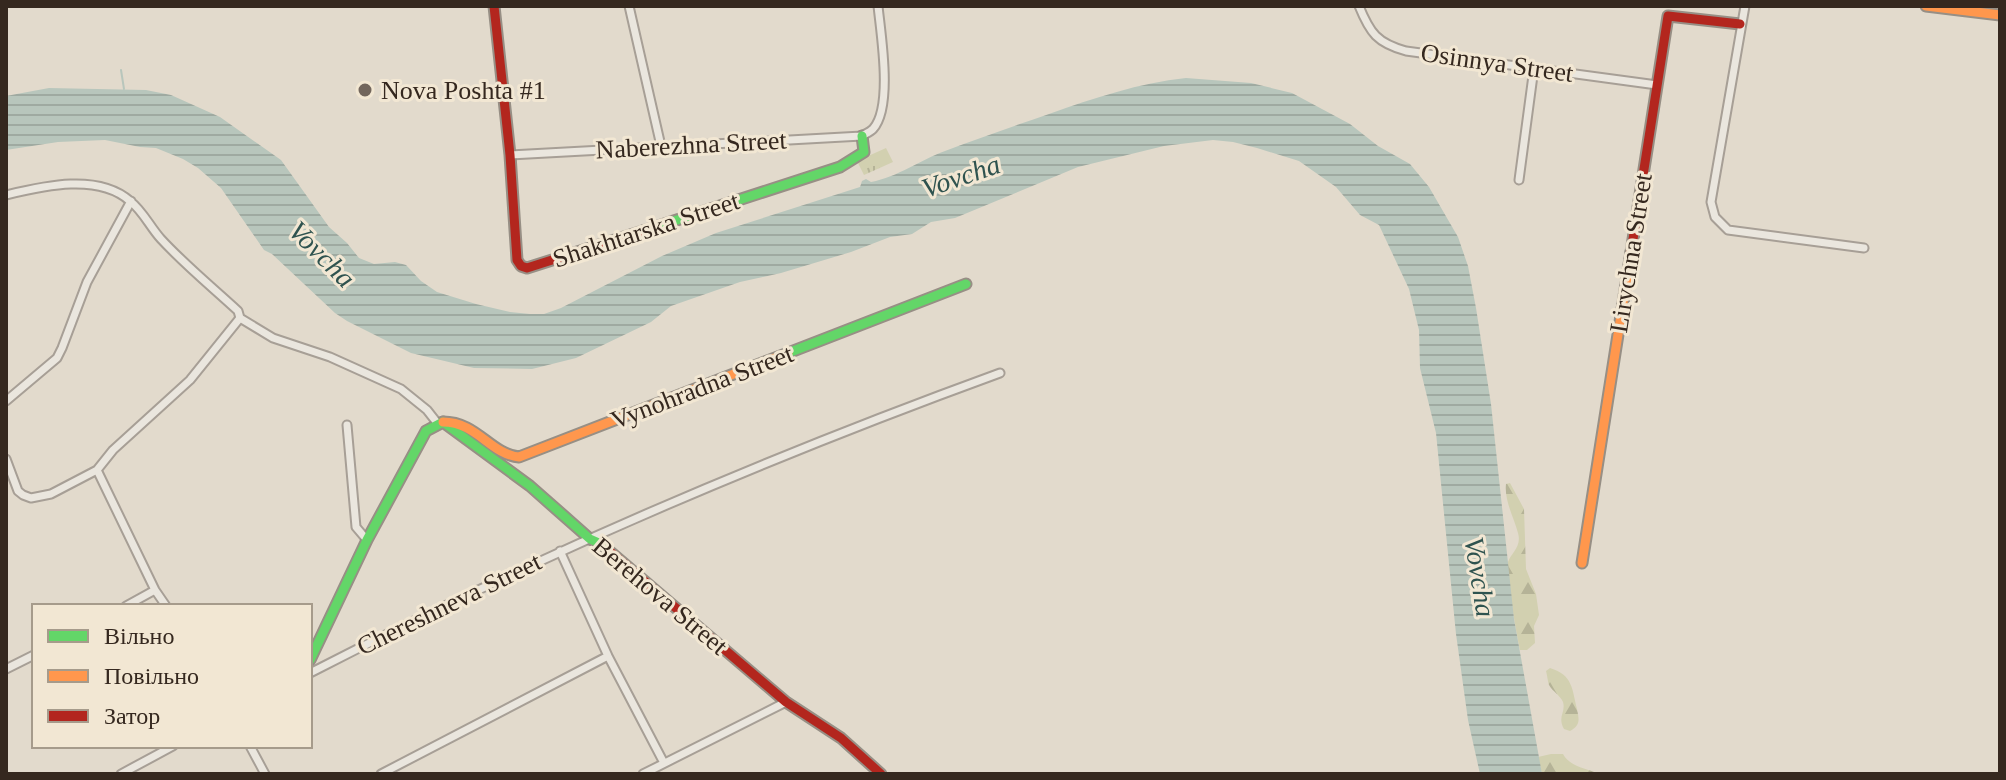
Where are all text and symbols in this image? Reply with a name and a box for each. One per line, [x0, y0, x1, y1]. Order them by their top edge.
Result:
street label: Osinnya Street [1419, 38, 1576, 88]
place label: Nova Poshta #1 [381, 76, 546, 105]
marker: Nova Poshta #1 [356, 81, 374, 99]
street label: Naberezhna Street [595, 125, 788, 164]
water label: Vovcha [918, 148, 1004, 204]
street label: Lirychna Street [1604, 170, 1658, 335]
street label: Shakhtarska Street [549, 186, 744, 274]
water label: Vovcha [282, 214, 362, 294]
street label: Vynohradna Street [607, 339, 798, 435]
street label: Berehova Street [587, 531, 734, 661]
water label: Vovcha [1458, 535, 1502, 619]
street label: Chereshneva Street [352, 546, 547, 661]
legend [32, 604, 312, 748]
text: Вільно [104, 623, 174, 649]
text: Повільно [104, 663, 199, 689]
text: Затор [104, 703, 160, 729]

